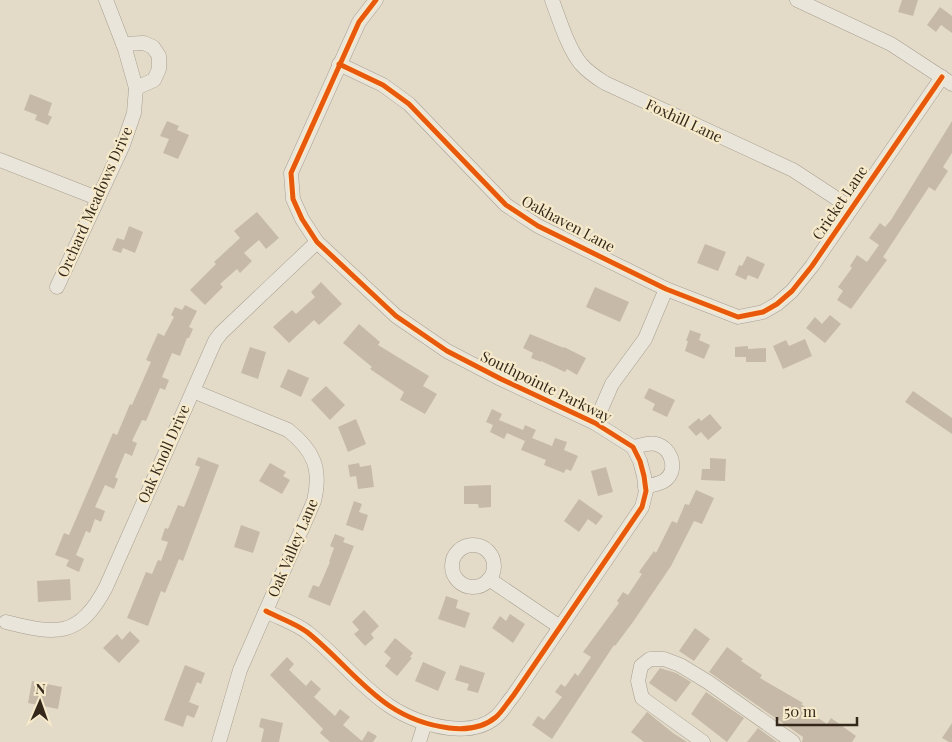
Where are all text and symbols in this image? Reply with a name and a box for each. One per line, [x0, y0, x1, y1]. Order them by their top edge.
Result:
street label: Foxhill Lane [643, 94, 726, 147]
street label: Orchard Meadows Drive [52, 123, 136, 280]
street label: Cricket Lane [807, 161, 871, 244]
street label: Oakhaven Lane [518, 190, 619, 256]
street label: Southpointe Parkway [478, 346, 616, 427]
street label: Oak Knoll Drive [132, 401, 194, 506]
street label: Oak Valley Lane [262, 495, 322, 600]
north arrow [15, 677, 65, 727]
text: N [35, 679, 46, 698]
scale bar [777, 694, 857, 726]
text: 50 m [784, 701, 817, 721]

